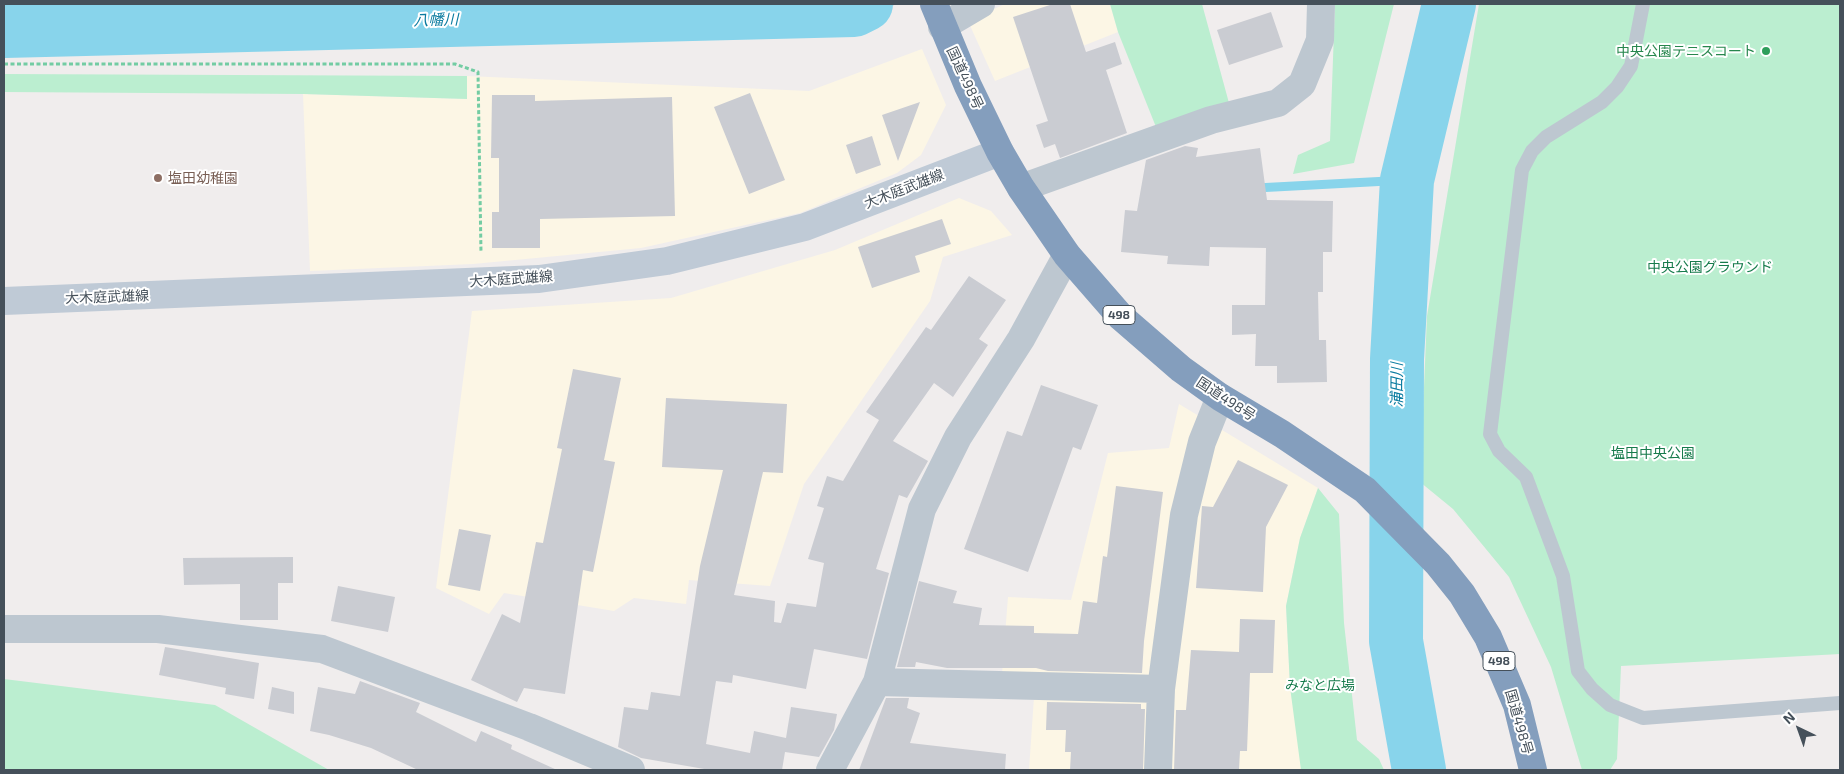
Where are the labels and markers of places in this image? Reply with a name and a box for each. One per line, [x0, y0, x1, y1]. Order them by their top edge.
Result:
place label: 中央公園テニスコート [1616, 43, 1756, 59]
marker: 中央公園テニスコート [1760, 45, 1772, 57]
place label: 塩田幼稚園 [168, 170, 238, 186]
marker: 塩田幼稚園 [152, 172, 164, 184]

